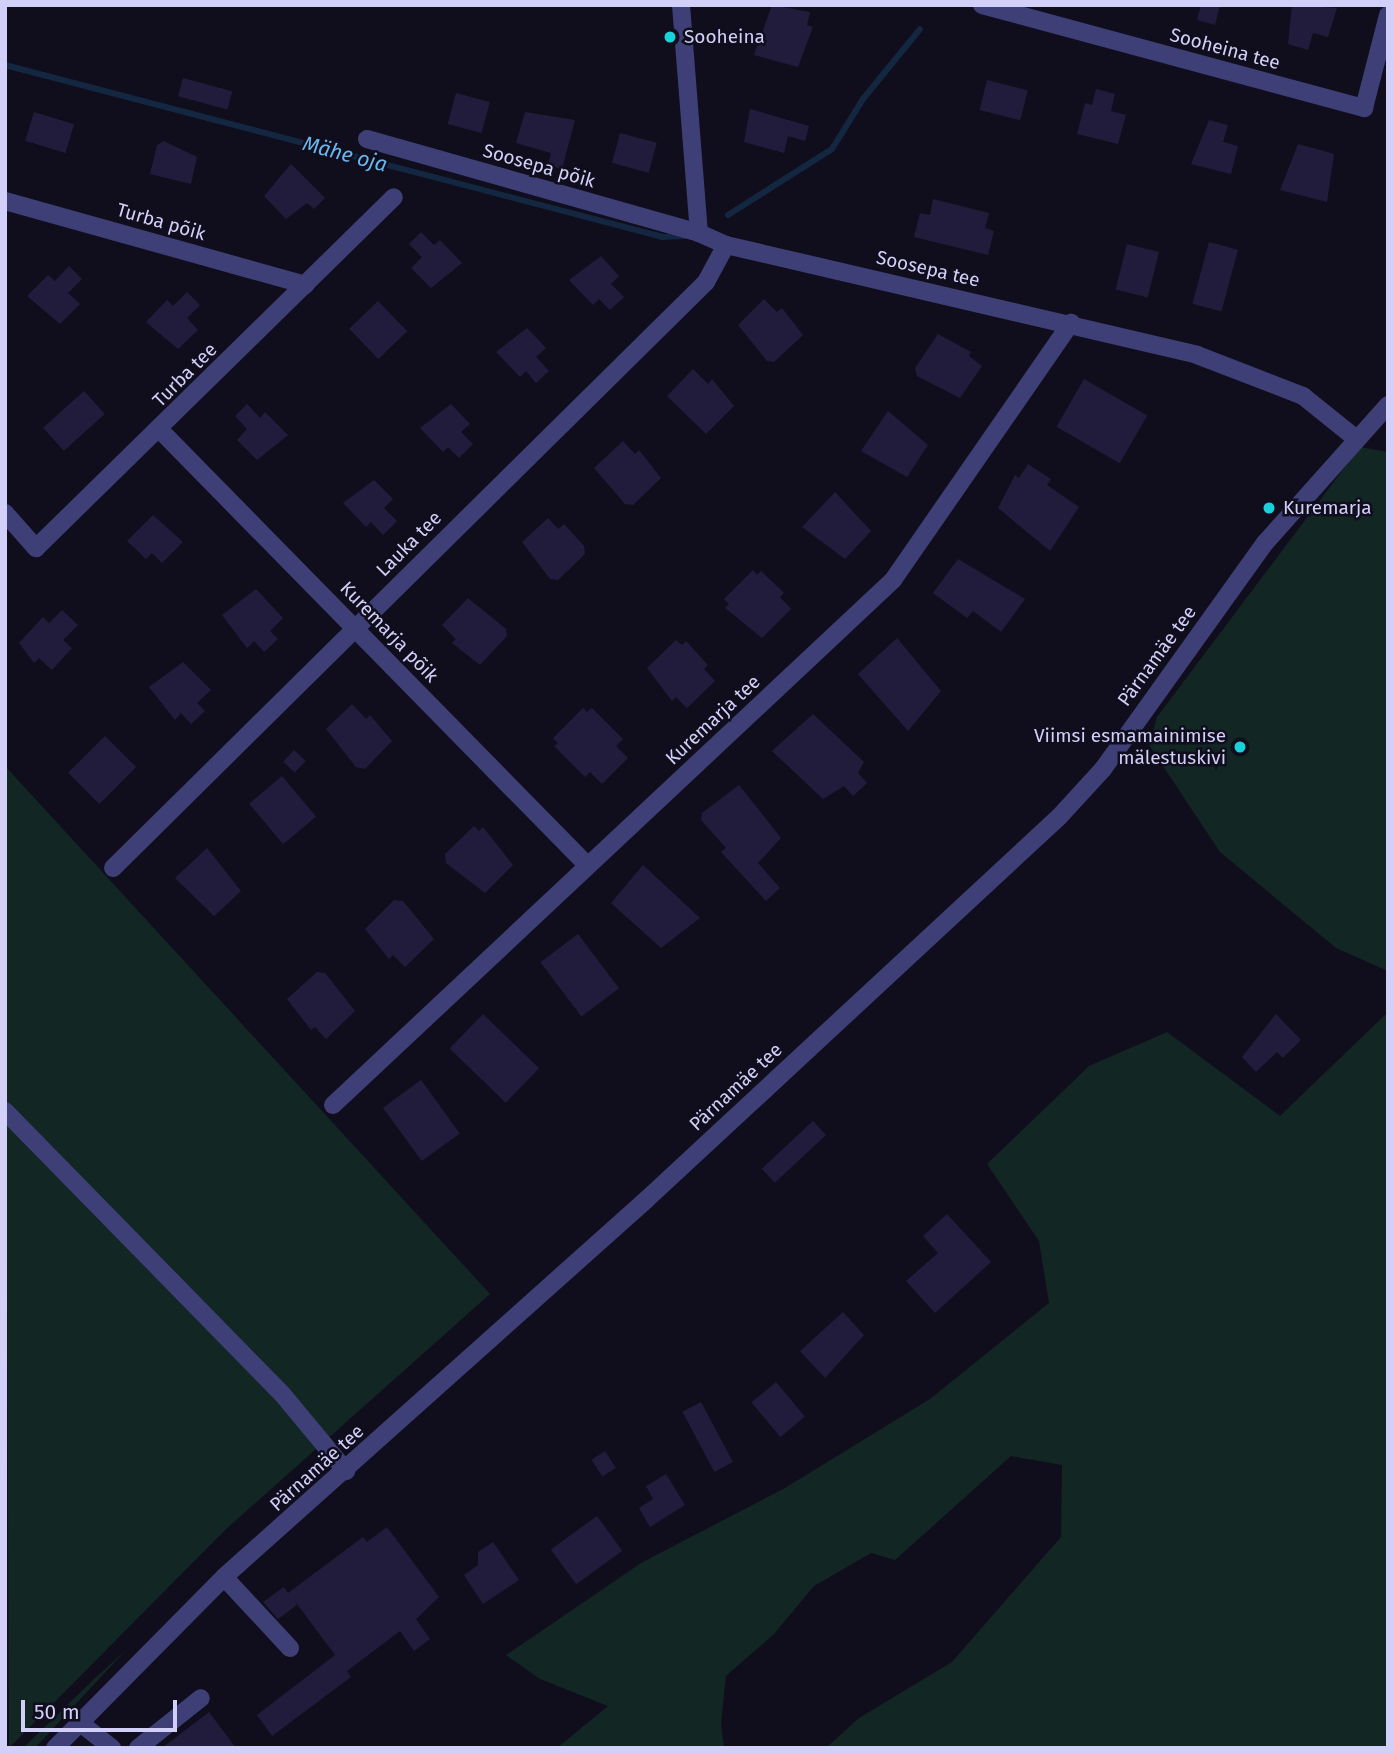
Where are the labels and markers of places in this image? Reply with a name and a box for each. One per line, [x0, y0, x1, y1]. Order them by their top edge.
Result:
place label: Sooheina [684, 26, 765, 48]
marker: Sooheina [662, 29, 678, 45]
place label: Kuremarja [1283, 497, 1372, 519]
marker: Kuremarja [1261, 500, 1277, 516]
place label: Viimsi esmamainimise mälestuskivi [1034, 725, 1226, 769]
marker: Viimsi esmamainimise mälestuskivi [1232, 739, 1248, 755]

